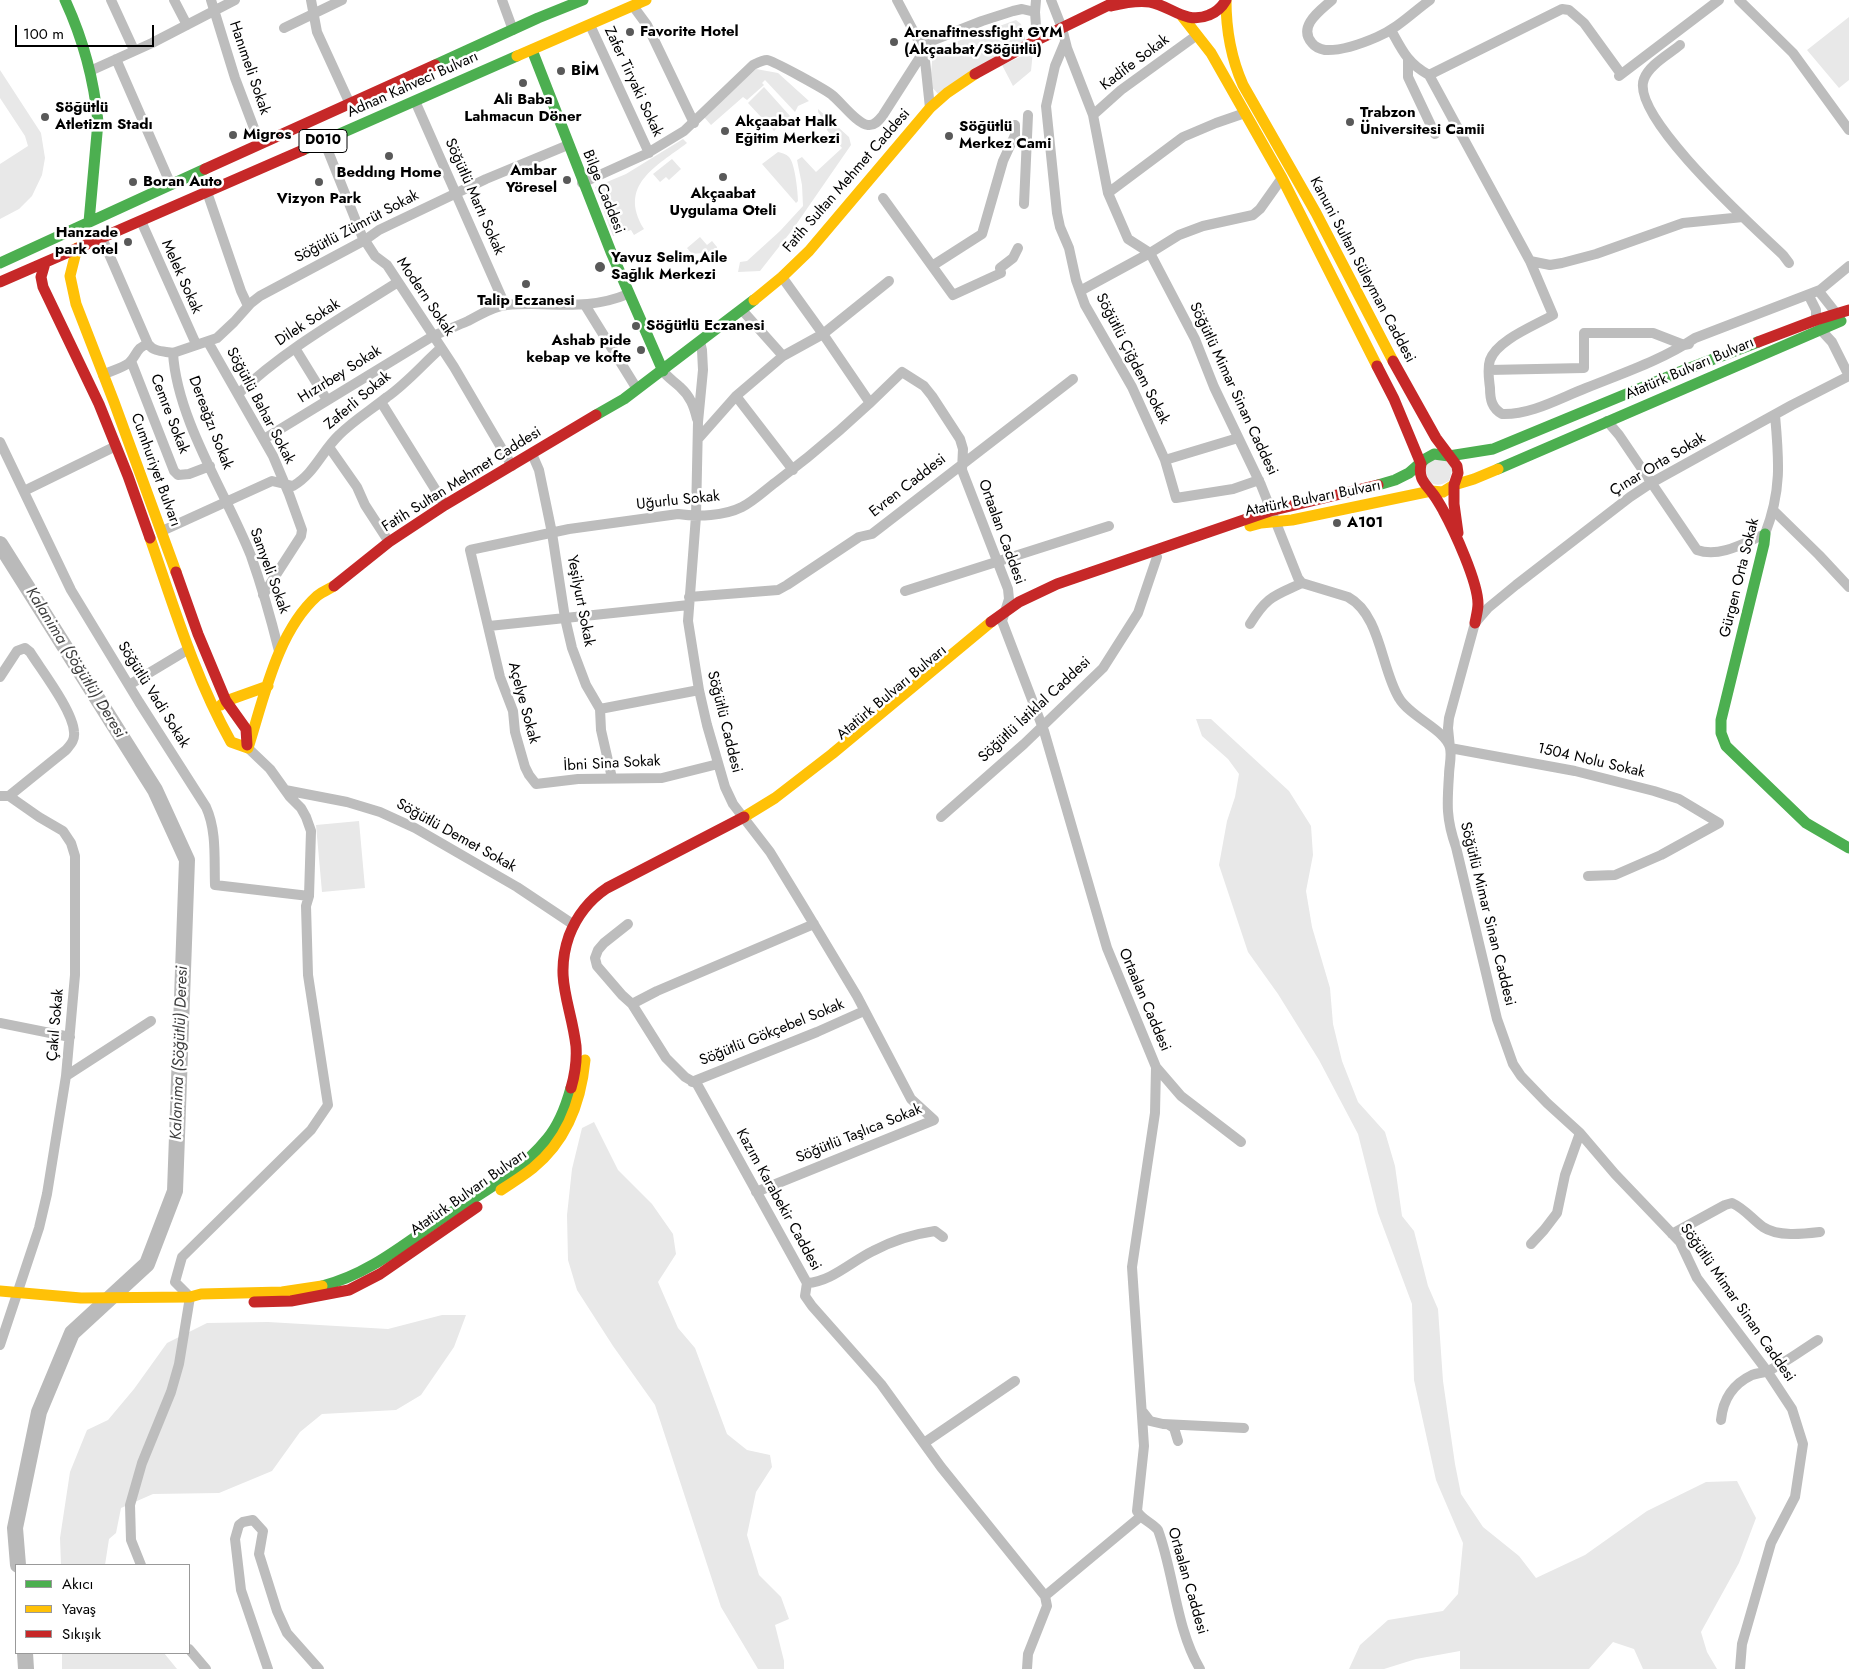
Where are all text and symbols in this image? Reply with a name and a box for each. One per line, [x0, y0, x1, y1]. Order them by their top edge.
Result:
scale bar [18, 15, 156, 47]
street label: Hanımeli Sokak [225, 19, 273, 117]
text: 100 m [23, 23, 64, 45]
place label: Favorite Hotel [640, 23, 739, 41]
street label: Zafer Tiryaki Sokak [600, 24, 666, 140]
place label: Arenafitnessfight GYM (Akçaabat/Söğütlü) [904, 24, 1063, 59]
marker: Favorite Hotel [624, 26, 636, 38]
street label: Kadife Sokak [1097, 31, 1173, 95]
marker: Arenafitnessfight GYM (Akçaabat/Söğütlü) [888, 36, 900, 48]
street label: Adnan Kahveci Bulvarı [345, 48, 481, 122]
place label: BİM [571, 62, 599, 80]
marker: BİM [555, 65, 567, 77]
marker: Ali Baba Lahmacun Döner [517, 77, 529, 89]
place label: Ali Baba Lahmacun Döner [464, 91, 582, 126]
place label: Söğütlü Atletizm Stadı [55, 99, 153, 134]
place label: Trabzon Üniversitesi Camii [1360, 104, 1485, 139]
street label: Fatih Sultan Mehmet Caddesi [780, 106, 914, 256]
marker: Söğütlü Atletizm Stadı [39, 111, 51, 123]
place label: Akçaabat Halk Eğitim Merkezi [735, 113, 840, 148]
marker: Trabzon Üniversitesi Camii [1344, 116, 1356, 128]
place label: Söğütlü Merkez Cami [959, 118, 1051, 153]
marker: Akçaabat Halk Eğitim Merkezi [719, 125, 731, 137]
place label: Migros [243, 126, 291, 144]
marker: Migros [227, 129, 239, 141]
road number: D010 [299, 130, 347, 152]
marker: Söğütlü Merkez Cami [943, 130, 955, 142]
street label: Söğütlü Martı Sokak [440, 136, 508, 258]
street label: Bilge Caddesi [578, 147, 628, 237]
marker: Beddıng Home [383, 150, 395, 162]
place label: Ambar Yöresel [506, 162, 557, 197]
place label: Beddıng Home [336, 164, 442, 182]
marker: Akçaabat Uygulama Oteli [717, 171, 729, 183]
place label: Boran Auto [143, 173, 222, 191]
marker: Ambar Yöresel [561, 174, 573, 186]
street label: Kanuni Sultan Süleyman Caddesi [1305, 174, 1419, 366]
marker: Boran Auto [127, 176, 139, 188]
marker: Vizyon Park [313, 176, 325, 188]
place label: Akçaabat Uygulama Oteli [670, 185, 776, 220]
street label: Söğütlü Zümrüt Sokak [292, 187, 422, 267]
place label: Vizyon Park [277, 190, 361, 208]
place label: Hanzade park otel [55, 224, 118, 259]
marker: Hanzade park otel [122, 236, 134, 248]
street label: Melek Sokak [157, 237, 205, 317]
place label: Yavuz Selim,Aile Sağlık Merkezi [611, 249, 727, 284]
street label: Modern Sokak [392, 254, 458, 340]
marker: Yavuz Selim,Aile Sağlık Merkezi [593, 260, 607, 274]
marker: Talip Eczanesi [520, 278, 532, 290]
street label: Söğütlü Çiğdem Sokak [1091, 291, 1173, 427]
place label: Talip Eczanesi [477, 292, 575, 310]
street label: Dilek Sokak [272, 296, 344, 350]
street label: Söğütlü Mimar Sinan Caddesi [1185, 300, 1281, 478]
place label: Söğütlü Eczanesi [646, 317, 765, 335]
marker: Söğütlü Eczanesi [630, 320, 642, 332]
place label: Ashab pide kebap ve kofte [526, 332, 631, 367]
street label: Atatürk Bulvarı Bulvarı [1623, 334, 1757, 404]
street label: Hızırbey Sokak [295, 342, 385, 408]
marker: Ashab pide kebap ve kofte [635, 344, 647, 356]
street label: Söğütlü Bahar Sokak [222, 345, 298, 467]
street label: Zaferli Sokak [321, 368, 395, 434]
street label: Cemre Sokak [146, 372, 192, 456]
street label: Dereağzı Sokak [184, 374, 236, 472]
street label: Cumhuriyet Bulvarı [126, 411, 184, 529]
street label: Fatih Sultan Mehmet Caddesi [379, 424, 545, 536]
street label: Çınar Orta Sokak [1607, 429, 1709, 501]
street label: Evren Caddesi [866, 451, 950, 521]
street label: Ortaalan Caddesi [974, 477, 1028, 587]
street label: Atatürk Bulvarı Bulvarı [1244, 477, 1382, 521]
street label: Uğurlu Sokak [635, 488, 721, 514]
place label: A101 [1347, 514, 1383, 532]
marker: A101 [1331, 517, 1343, 529]
street label: Gürgen Orta Sokak [1716, 517, 1764, 639]
street label: Samyeli Sokak [245, 526, 293, 616]
street label: Yeşilyurt Sokak [562, 554, 598, 648]
water label: Kalanima (Söğütlü) Deresi [21, 584, 129, 742]
street label: Söğütlü Vadi Sokak [113, 639, 193, 751]
street label: Atatürk Bulvarı Bulvarı [833, 642, 951, 744]
street label: Söğütlü İstiklal Caddesi [975, 653, 1095, 767]
street label: Açelye Sokak [503, 660, 543, 746]
street label: Söğütlü Caddesi [703, 669, 745, 775]
street label: 1504 Nolu Sokak [1535, 740, 1647, 782]
street label: İbni Sina Sokak [563, 752, 661, 776]
street label: Söğütlü Demet Sokak [393, 796, 519, 876]
street label: Söğütlü Mimar Sinan Caddesi [1455, 820, 1519, 1008]
street label: Ortaalan Caddesi [1114, 946, 1174, 1054]
water label: Kalanima (Söğütlü) Deresi [167, 966, 193, 1140]
street label: Çakıl Sokak [44, 988, 68, 1062]
street label: Söğütlü Gökçebel Sokak [697, 996, 847, 1070]
street label: Söğütlü Taşlıca Sokak [793, 1101, 925, 1167]
street label: Kazım Karabekir Caddesi [731, 1126, 825, 1274]
street label: Atatürk Bulvarı Bulvarı [407, 1146, 531, 1240]
street label: Söğütlü Mimar Sinan Caddesi [1676, 1221, 1798, 1385]
street label: Ortaalan Caddesi [1163, 1525, 1211, 1637]
legend [15, 1564, 190, 1654]
text: Akıcı [62, 1573, 93, 1595]
text: Yavaş [62, 1598, 96, 1620]
text: Sıkışık [62, 1623, 101, 1645]

